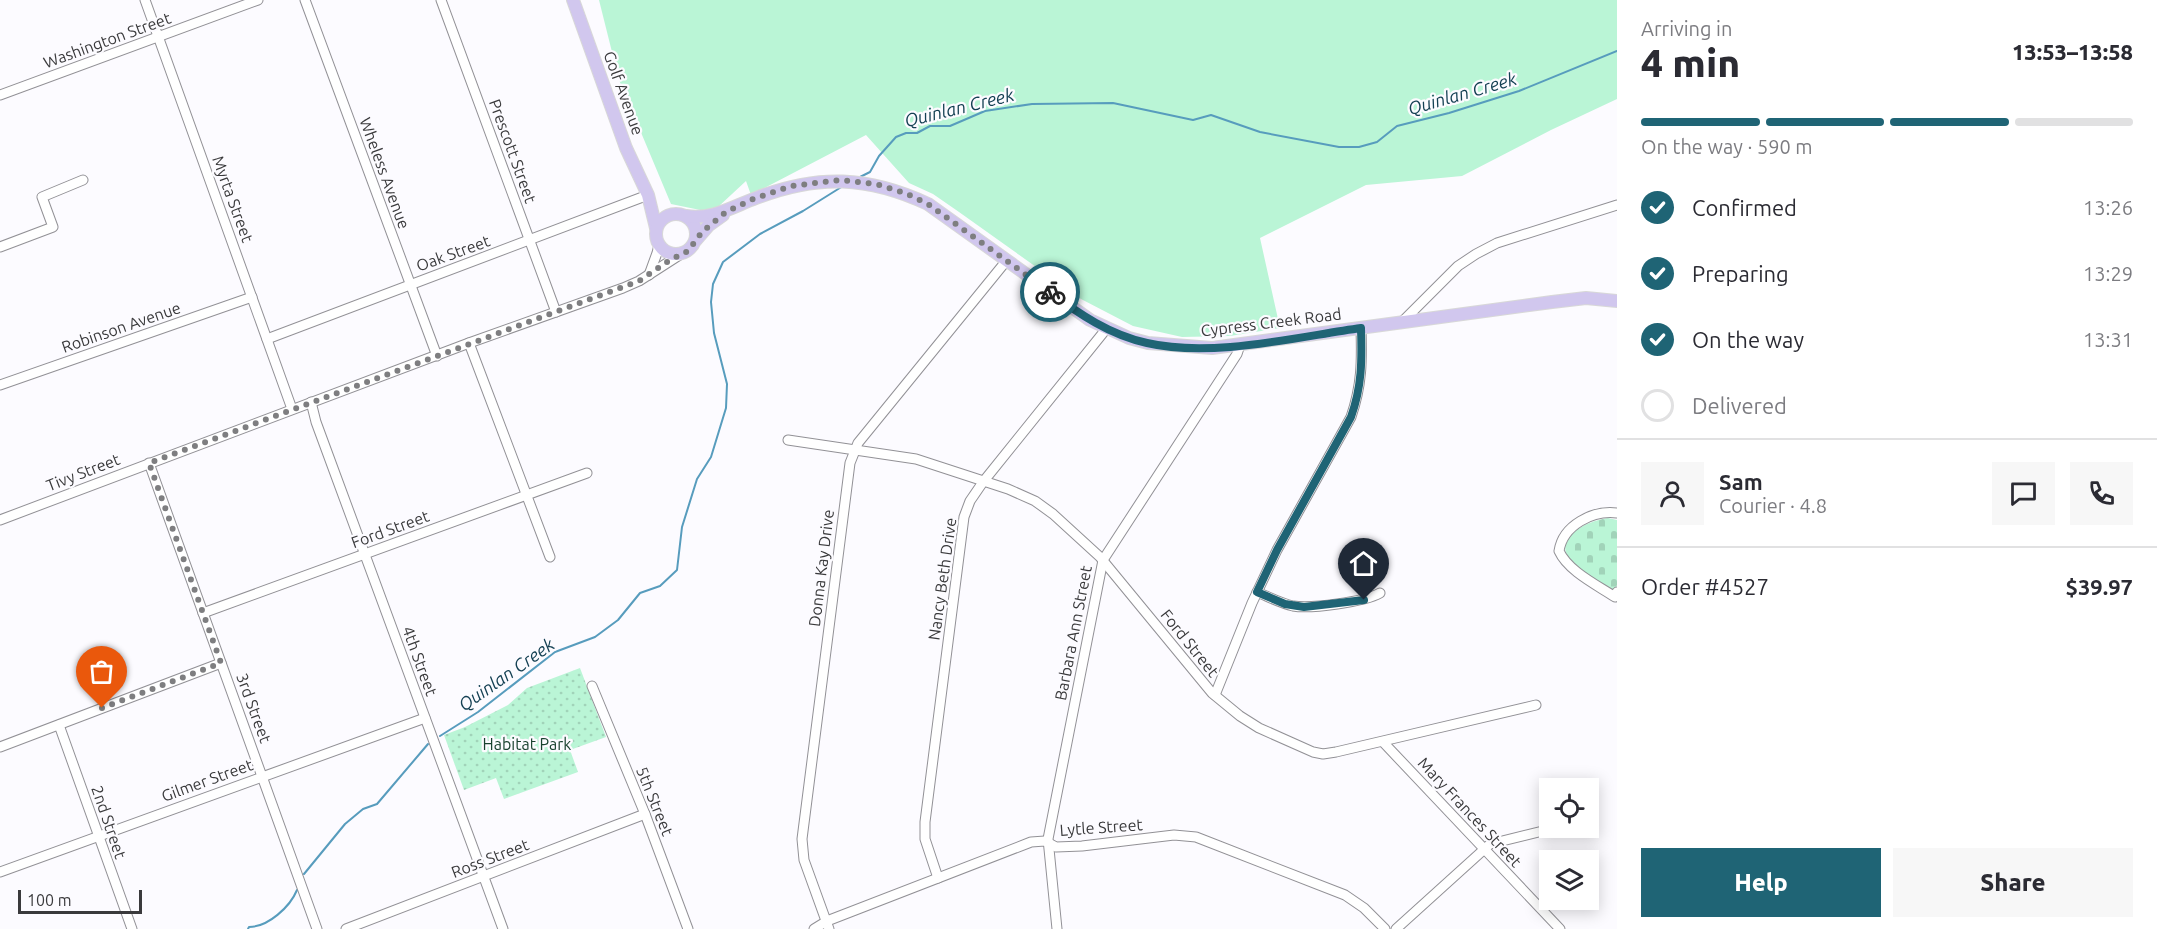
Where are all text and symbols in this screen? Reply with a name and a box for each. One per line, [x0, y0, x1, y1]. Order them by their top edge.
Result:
street label: Washington Street [41, 8, 174, 71]
text: Arriving in [1641, 17, 1732, 40]
text: 13:53–13:58 [2012, 39, 2133, 64]
text: 4 min [1641, 41, 1740, 84]
street label: Golf Avenue [601, 49, 647, 137]
water label: Quinlan Creek [1405, 68, 1520, 119]
water label: Quinlan Creek [902, 84, 1017, 131]
street label: Prescott Street [486, 97, 540, 206]
street label: Wheless Avenue [356, 115, 414, 231]
text: On the way · 590 m [1641, 135, 1813, 158]
street label: Myrta Street [209, 153, 257, 245]
icon: check [1641, 191, 1674, 224]
text: Confirmed [1692, 195, 1797, 220]
text: 13:26 [2083, 196, 2133, 219]
street label: Oak Street [414, 231, 493, 275]
icon: check [1641, 257, 1674, 290]
text: Preparing [1692, 261, 1789, 286]
courier [1020, 262, 1080, 322]
text: 13:29 [2083, 262, 2133, 285]
icon: bike [1034, 276, 1067, 309]
street label: Robinson Avenue [59, 298, 183, 356]
street label: Cypress Creek Road [1200, 304, 1342, 340]
icon: check [1641, 323, 1674, 356]
text: On the way [1692, 327, 1804, 352]
text: 13:31 [2083, 328, 2133, 351]
text: Delivered [1692, 393, 1787, 418]
street label: Tivy Street [44, 450, 123, 494]
button: person [1641, 462, 1704, 525]
button: chat [1992, 462, 2055, 525]
button: phone [2070, 462, 2133, 525]
text: Sam [1719, 469, 1763, 494]
text: Courier · 4.8 [1719, 494, 1827, 517]
street label: Ford Street [349, 506, 432, 551]
street label: Donna Kay Drive [805, 508, 837, 628]
street label: Nancy Beth Drive [924, 517, 960, 641]
pin [1338, 538, 1389, 600]
icon: home [1347, 547, 1380, 580]
street label: Barbara Ann Street [1051, 563, 1095, 702]
text: Order #4527 [1641, 574, 1769, 599]
text: $39.97 [2066, 574, 2133, 599]
street label: Ford Street [1157, 606, 1223, 681]
street label: 4th Street [399, 624, 441, 699]
water label: Quinlan Creek [454, 633, 559, 715]
pin [76, 646, 127, 708]
icon: bag [85, 655, 118, 688]
street label: 3rd Street [233, 671, 275, 746]
park label: Habitat Park [483, 735, 571, 753]
street label: Mary Frances Street [1415, 754, 1526, 871]
street label: Gilmer Street [159, 755, 256, 805]
street label: 5th Street [633, 764, 677, 839]
map controls [1539, 778, 1599, 910]
button: locate [1539, 778, 1599, 838]
street label: 2nd Street [88, 783, 130, 861]
street label: Lytle Street [1059, 815, 1144, 839]
street label: Ross Street [449, 835, 532, 881]
button: Help [1641, 848, 1881, 917]
button: Share [1893, 848, 2133, 917]
button: layers [1539, 850, 1599, 910]
scale bar [18, 887, 142, 914]
text: 100 m [27, 891, 72, 909]

